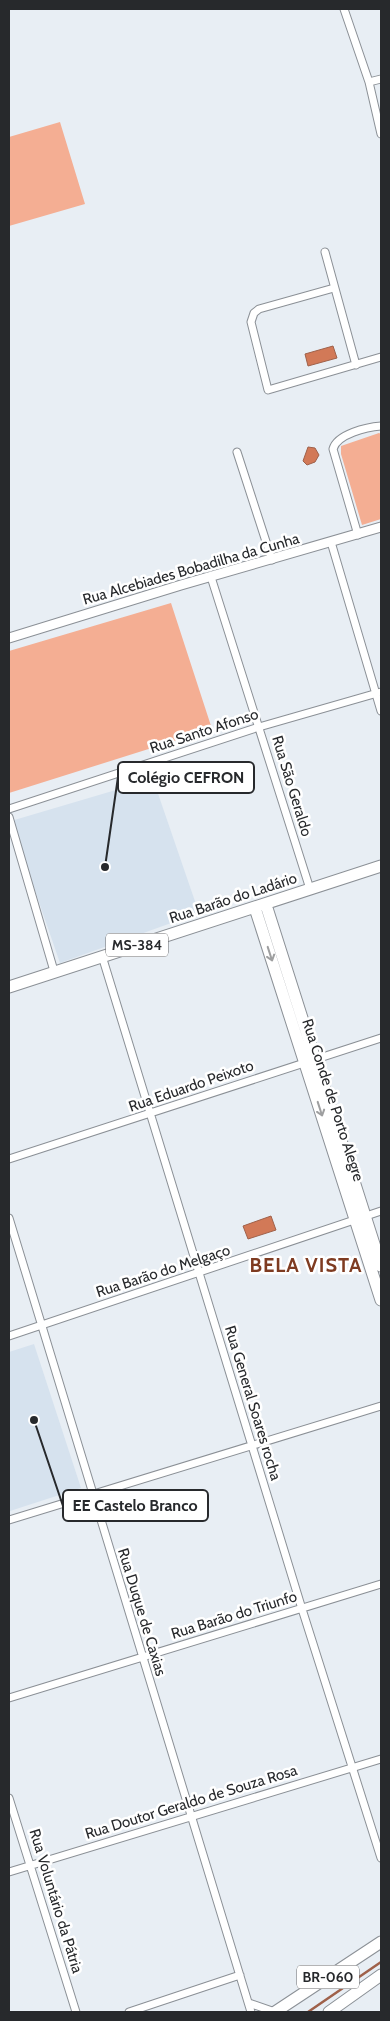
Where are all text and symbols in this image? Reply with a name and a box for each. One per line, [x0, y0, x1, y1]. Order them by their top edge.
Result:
street label: Rua Alcebiades Bobadilha da Cunha [81, 529, 302, 609]
street label: Rua Santo Afonso [147, 705, 261, 757]
street label: Rua São Geraldo [268, 733, 316, 839]
callout: Colégio CEFRON [118, 762, 254, 793]
text: Colégio CEFRON [128, 768, 244, 787]
street label: Rua Barão do Ladário [167, 869, 299, 927]
road number: MS-384 [106, 934, 168, 956]
one-way arrow [266, 946, 276, 962]
street label: Rua Conde de Porto Alegre [298, 1017, 368, 1184]
street label: Rua Eduardo Peixoto [126, 1056, 256, 1116]
one-way arrow [315, 1101, 325, 1117]
street label: Rua Barão do Melgaço [94, 1241, 232, 1301]
district label: BELA VISTA [249, 1253, 363, 1277]
street label: Rua General Soares rocha [221, 1323, 285, 1483]
callout: EE Castelo Branco [63, 1490, 208, 1521]
text: EE Castelo Branco [72, 1496, 198, 1515]
street label: Rua Duque de Caxias [114, 1546, 170, 1678]
street label: Rua Barão do Triunfo [169, 1587, 299, 1643]
street label: Rua Doutor Geraldo de Souza Rosa [83, 1761, 300, 1843]
street label: Rua Voluntário da Pátria [25, 1827, 87, 1976]
road number: BR-060 [297, 1965, 359, 1988]

